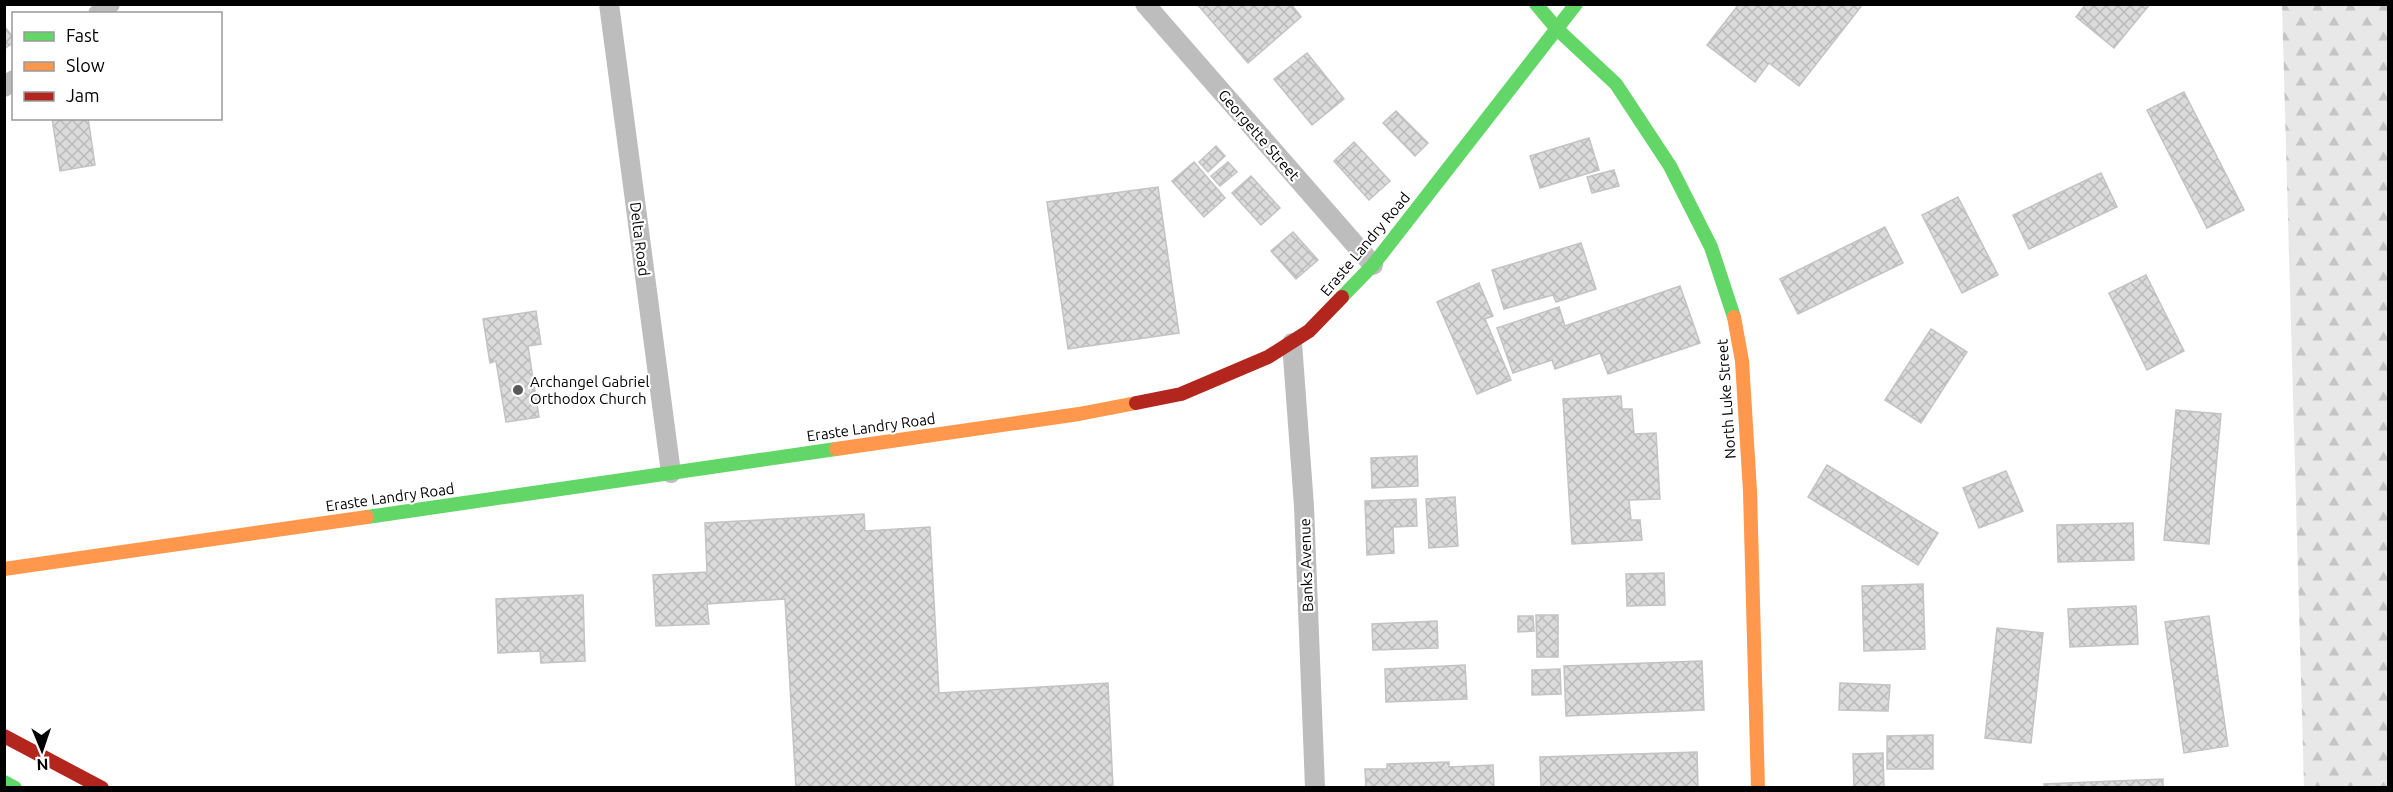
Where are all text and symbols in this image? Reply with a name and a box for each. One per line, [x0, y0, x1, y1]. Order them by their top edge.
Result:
legend [12, 12, 222, 120]
text: Fast [66, 25, 99, 45]
text: Slow [66, 55, 105, 75]
text: Jam [66, 85, 100, 105]
street label: Georgette Street [1215, 86, 1303, 184]
street label: Eraste Landry Road [1317, 189, 1413, 299]
street label: Delta Road [627, 201, 653, 277]
street label: North Luke Street [1713, 338, 1739, 460]
place label: Archangel Gabriel Orthodox Church [530, 373, 650, 407]
marker: Archangel Gabriel Orthodox Church [511, 383, 525, 397]
street label: Eraste Landry Road [806, 410, 936, 444]
street label: Eraste Landry Road [325, 480, 455, 514]
street label: Banks Avenue [1296, 518, 1316, 612]
north arrow [12, 720, 72, 780]
text: N [36, 756, 49, 774]

